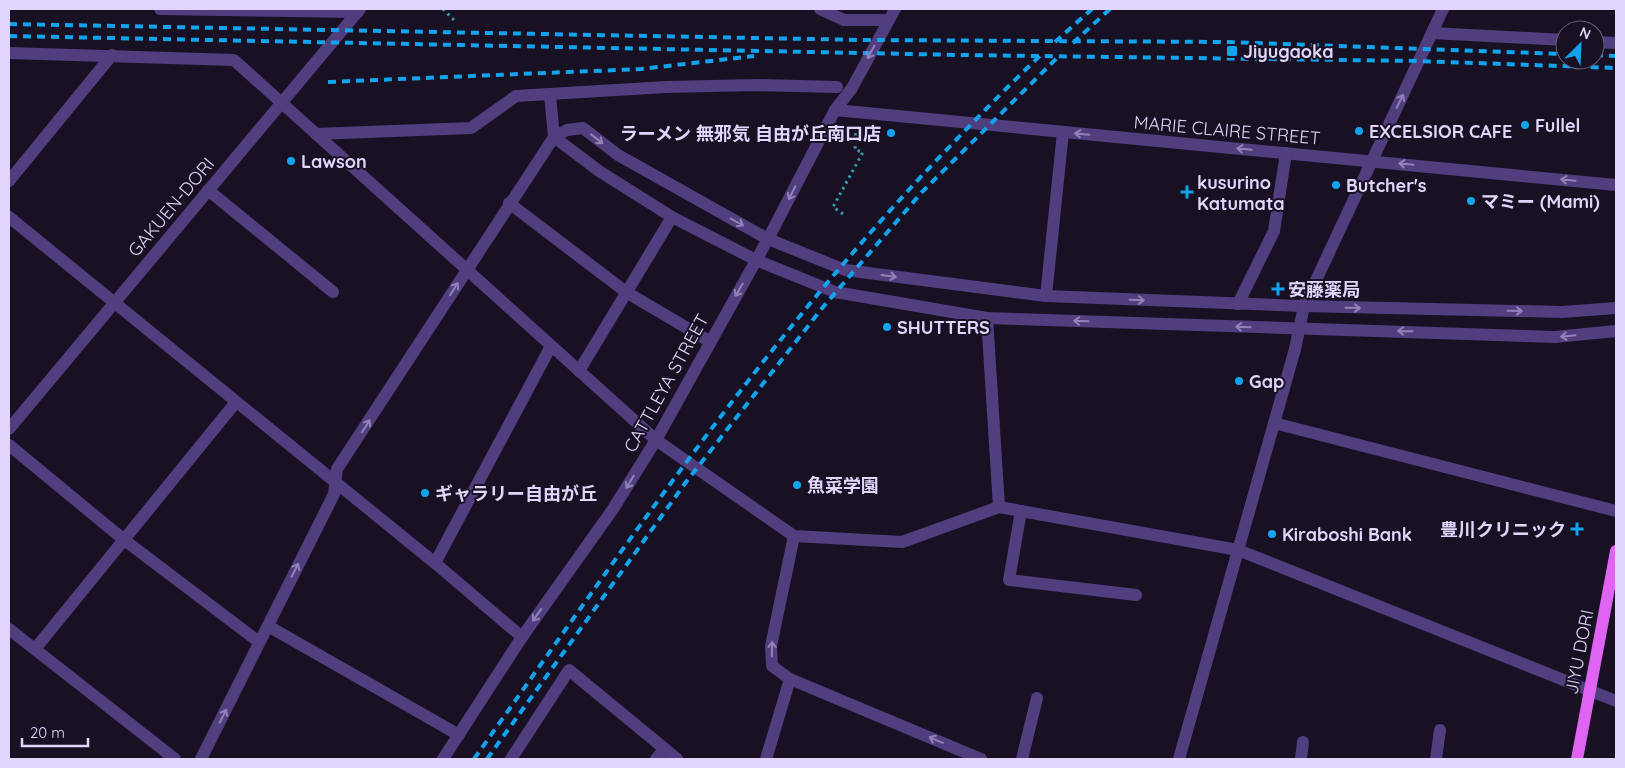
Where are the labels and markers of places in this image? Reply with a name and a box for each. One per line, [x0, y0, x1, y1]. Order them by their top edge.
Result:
place label: Jiyugaoka [1243, 40, 1334, 63]
marker: Jiyugaoka [1225, 44, 1239, 58]
place label: Fullel [1535, 114, 1580, 137]
marker: Fullel [1519, 119, 1531, 131]
place label: EXCELSIOR CAFE [1369, 120, 1512, 143]
place label: ラーメン 無邪気 自由が丘南口店 [620, 122, 881, 145]
marker: EXCELSIOR CAFE [1353, 125, 1365, 137]
marker: ラーメン 無邪気 自由が丘南口店 [885, 127, 897, 139]
place label: Lawson [301, 150, 367, 173]
marker: Lawson [285, 155, 297, 167]
place label: kusurino Katumata [1197, 171, 1285, 215]
place label: Butcher's [1346, 174, 1427, 197]
marker: Butcher's [1330, 179, 1342, 191]
marker: kusurino Katumata [1181, 186, 1193, 198]
place label: マミー (Mami) [1481, 190, 1600, 213]
marker: マミー (Mami) [1465, 195, 1477, 207]
place label: 安藤薬局 [1288, 278, 1360, 301]
marker: 安藤薬局 [1272, 283, 1284, 295]
place label: SHUTTERS [897, 316, 990, 339]
marker: SHUTTERS [881, 321, 893, 333]
place label: Gap [1249, 370, 1284, 393]
marker: Gap [1233, 375, 1245, 387]
place label: 魚菜学園 [807, 474, 879, 497]
marker: 魚菜学園 [791, 479, 803, 491]
place label: ギャラリー自由が丘 [435, 482, 597, 505]
marker: ギャラリー自由が丘 [419, 487, 431, 499]
place label: 豊川クリニック [1440, 518, 1566, 541]
marker: 豊川クリニック [1570, 522, 1584, 536]
place label: Kiraboshi Bank [1282, 523, 1412, 546]
marker: Kiraboshi Bank [1266, 528, 1278, 540]

